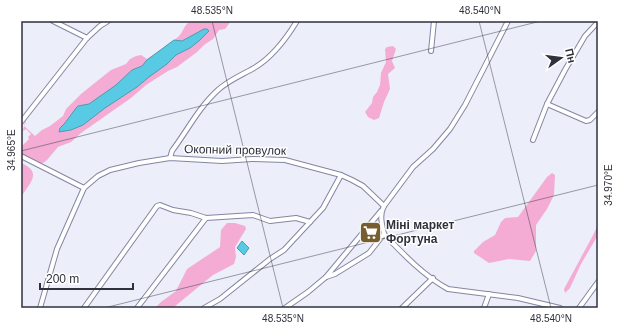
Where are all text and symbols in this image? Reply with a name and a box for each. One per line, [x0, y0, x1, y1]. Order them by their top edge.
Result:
text: 48.535°N [191, 5, 233, 16]
text: 48.540°N [459, 5, 501, 16]
north arrow [541, 38, 581, 78]
text: Пн [563, 47, 578, 64]
text: 34.965°E [6, 129, 17, 171]
street label: Окопний провулок [184, 142, 287, 158]
text: 34.970°E [603, 164, 614, 206]
place label: Міні маркет Фортуна [386, 218, 454, 246]
supermarket icon: Міні маркет Фортуна [358, 219, 384, 245]
scale bar [40, 265, 133, 291]
text: 200 m [46, 272, 79, 286]
text: 48.535°N [262, 313, 304, 324]
text: 48.540°N [530, 313, 572, 324]

